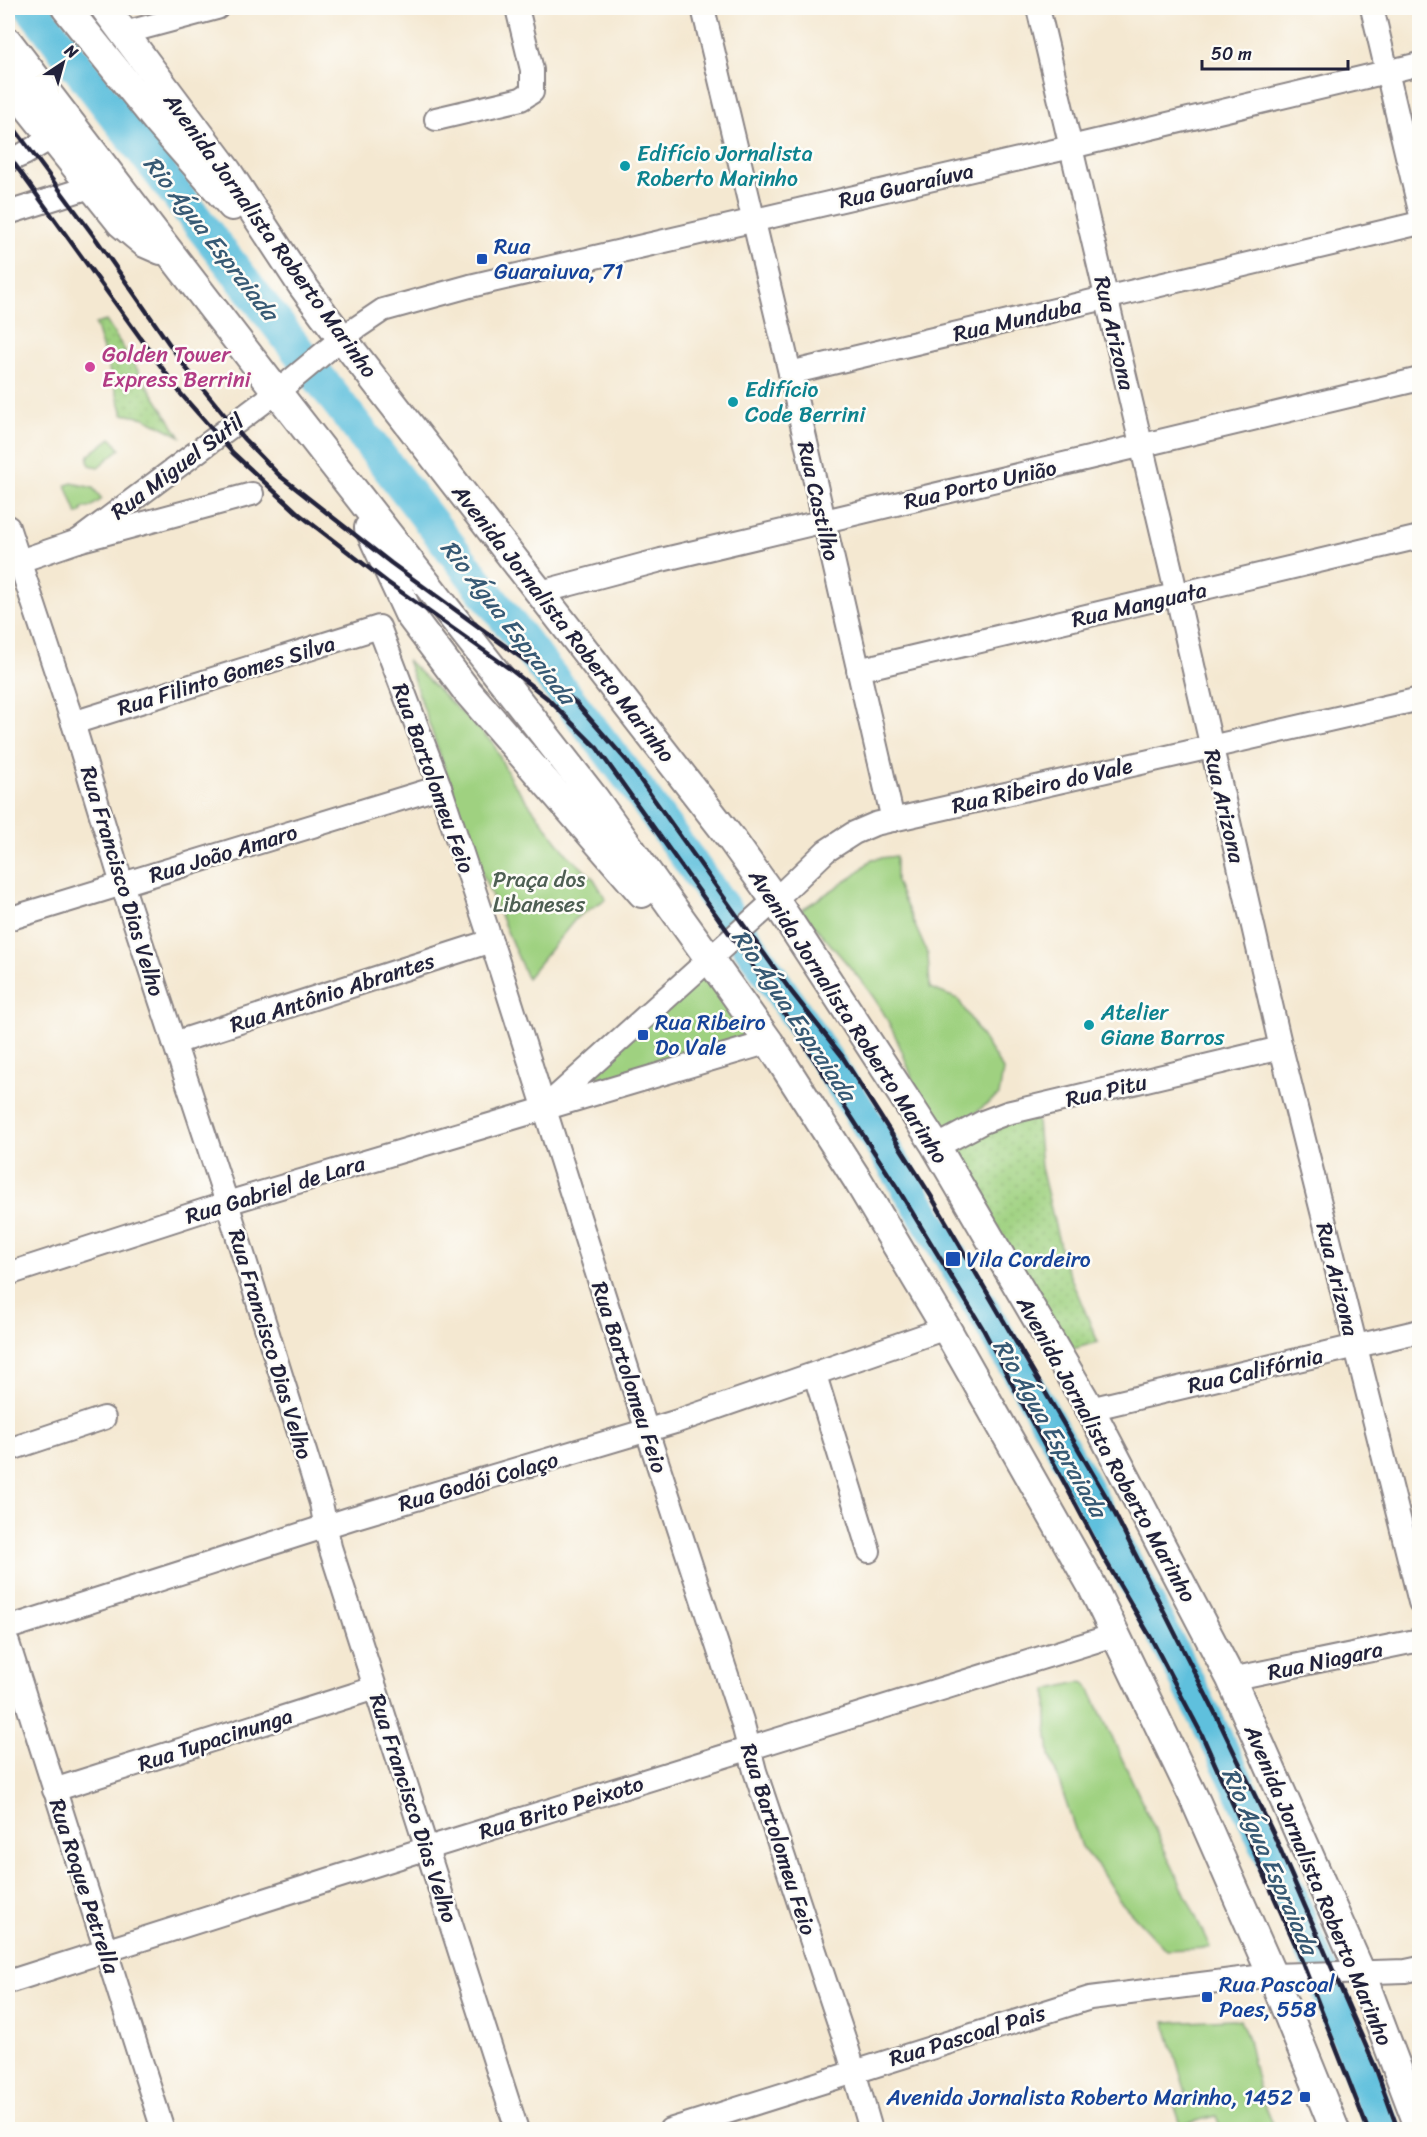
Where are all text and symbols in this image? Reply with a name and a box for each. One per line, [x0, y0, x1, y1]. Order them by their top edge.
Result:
north arrow [33, 33, 93, 93]
scale bar [1202, 33, 1348, 71]
text: N [58, 36, 85, 67]
text: 50 m [1211, 38, 1252, 70]
street label: Avenida Jornalista Roberto Marinho [153, 83, 388, 387]
place label: Edifício Jornalista Roberto Marinho [637, 134, 813, 198]
water label: Rio Água Espraiada [133, 146, 291, 332]
street label: Rua Guaraíuva [835, 151, 978, 220]
marker: Edifício Jornalista Roberto Marinho [618, 159, 632, 173]
place label: Rua Guaraiuva, 71 [494, 227, 623, 291]
marker: Rua Guaraiuva, 71 [475, 252, 489, 266]
street label: Rua Arizona [1082, 272, 1147, 395]
street label: Rua Munduba [949, 286, 1086, 353]
place label: Golden Tower Express Berrini [102, 335, 252, 399]
marker: Golden Tower Express Berrini [83, 360, 97, 374]
place label: Edifício Code Berrini [745, 370, 866, 434]
marker: Edifício Code Berrini [726, 395, 740, 409]
street label: Rua Miguel Sutil [102, 402, 253, 530]
street label: Rua Castilho [786, 438, 851, 565]
street label: Rua Porto União [900, 448, 1060, 521]
street label: Avenida Jornalista Roberto Marinho [441, 474, 685, 771]
water label: Rio Água Espraiada [430, 530, 588, 716]
street label: Rua Manguata [1068, 570, 1210, 639]
street label: Rua Filinto Gomes Silva [112, 624, 340, 727]
street label: Rua Bartolomeu Feio [381, 678, 486, 879]
street label: Rua Arizona [1192, 745, 1257, 868]
street label: Rua Ribeiro do Vale [948, 746, 1137, 825]
street label: Rua Francisco Dias Velho [69, 761, 176, 1001]
street label: Rua João Amaro [144, 812, 302, 895]
park label: Praça dos Libaneses [493, 860, 586, 924]
street label: Avenida Jornalista Roberto Marinho [738, 860, 959, 1172]
water label: Rio Água Espraiada [720, 920, 869, 1112]
street label: Rua Antônio Abrantes [225, 941, 441, 1044]
place label: Atelier Giane Barros [1100, 993, 1225, 1057]
place label: Rua Ribeiro Do Vale [655, 1003, 766, 1067]
marker: Atelier Giane Barros [1082, 1018, 1096, 1032]
marker: Rua Ribeiro Do Vale [636, 1028, 650, 1042]
street label: Rua Pitu [1062, 1062, 1151, 1119]
street label: Rua Gabriel de Lara [180, 1143, 371, 1235]
street label: Rua Arizona [1305, 1218, 1371, 1341]
street label: Rua Francisco Dias Velho [217, 1224, 324, 1464]
place label: Vila Cordeiro [966, 1240, 1091, 1279]
marker: Vila Cordeiro [944, 1250, 962, 1268]
street label: Rua Bartolomeu Feio [580, 1276, 679, 1478]
street label: Avenida Jornalista Roberto Marinho [1005, 1288, 1207, 1610]
water label: Rio Água Espraiada [982, 1330, 1120, 1528]
street label: Rua Califórnia [1184, 1336, 1327, 1405]
street label: Rua Godói Colaço [394, 1440, 563, 1523]
street label: Rua Niagara [1264, 1629, 1386, 1692]
street label: Rua Francisco Dias Velho [358, 1688, 469, 1928]
street label: Rua Tupacinunga [133, 1696, 298, 1783]
street label: Avenida Jornalista Roberto Marinho [1233, 1718, 1404, 2052]
street label: Rua Bartolomeu Feio [729, 1738, 828, 1940]
water label: Rio Água Espraiada [1210, 1761, 1331, 1964]
street label: Rua Brito Peixoto [474, 1764, 649, 1851]
street label: Rua Roque Petrella [38, 1793, 132, 1980]
place label: Rua Pascoal Paes, 558 [1219, 1965, 1335, 2029]
marker: Rua Pascoal Paes, 558 [1200, 1990, 1214, 2004]
street label: Rua Pascoal Pais [884, 1993, 1051, 2078]
place label: Avenida Jornalista Roberto Marinho, 1452 [885, 2078, 1293, 2117]
marker: Avenida Jornalista Roberto Marinho, 1452 [1298, 2090, 1312, 2104]

